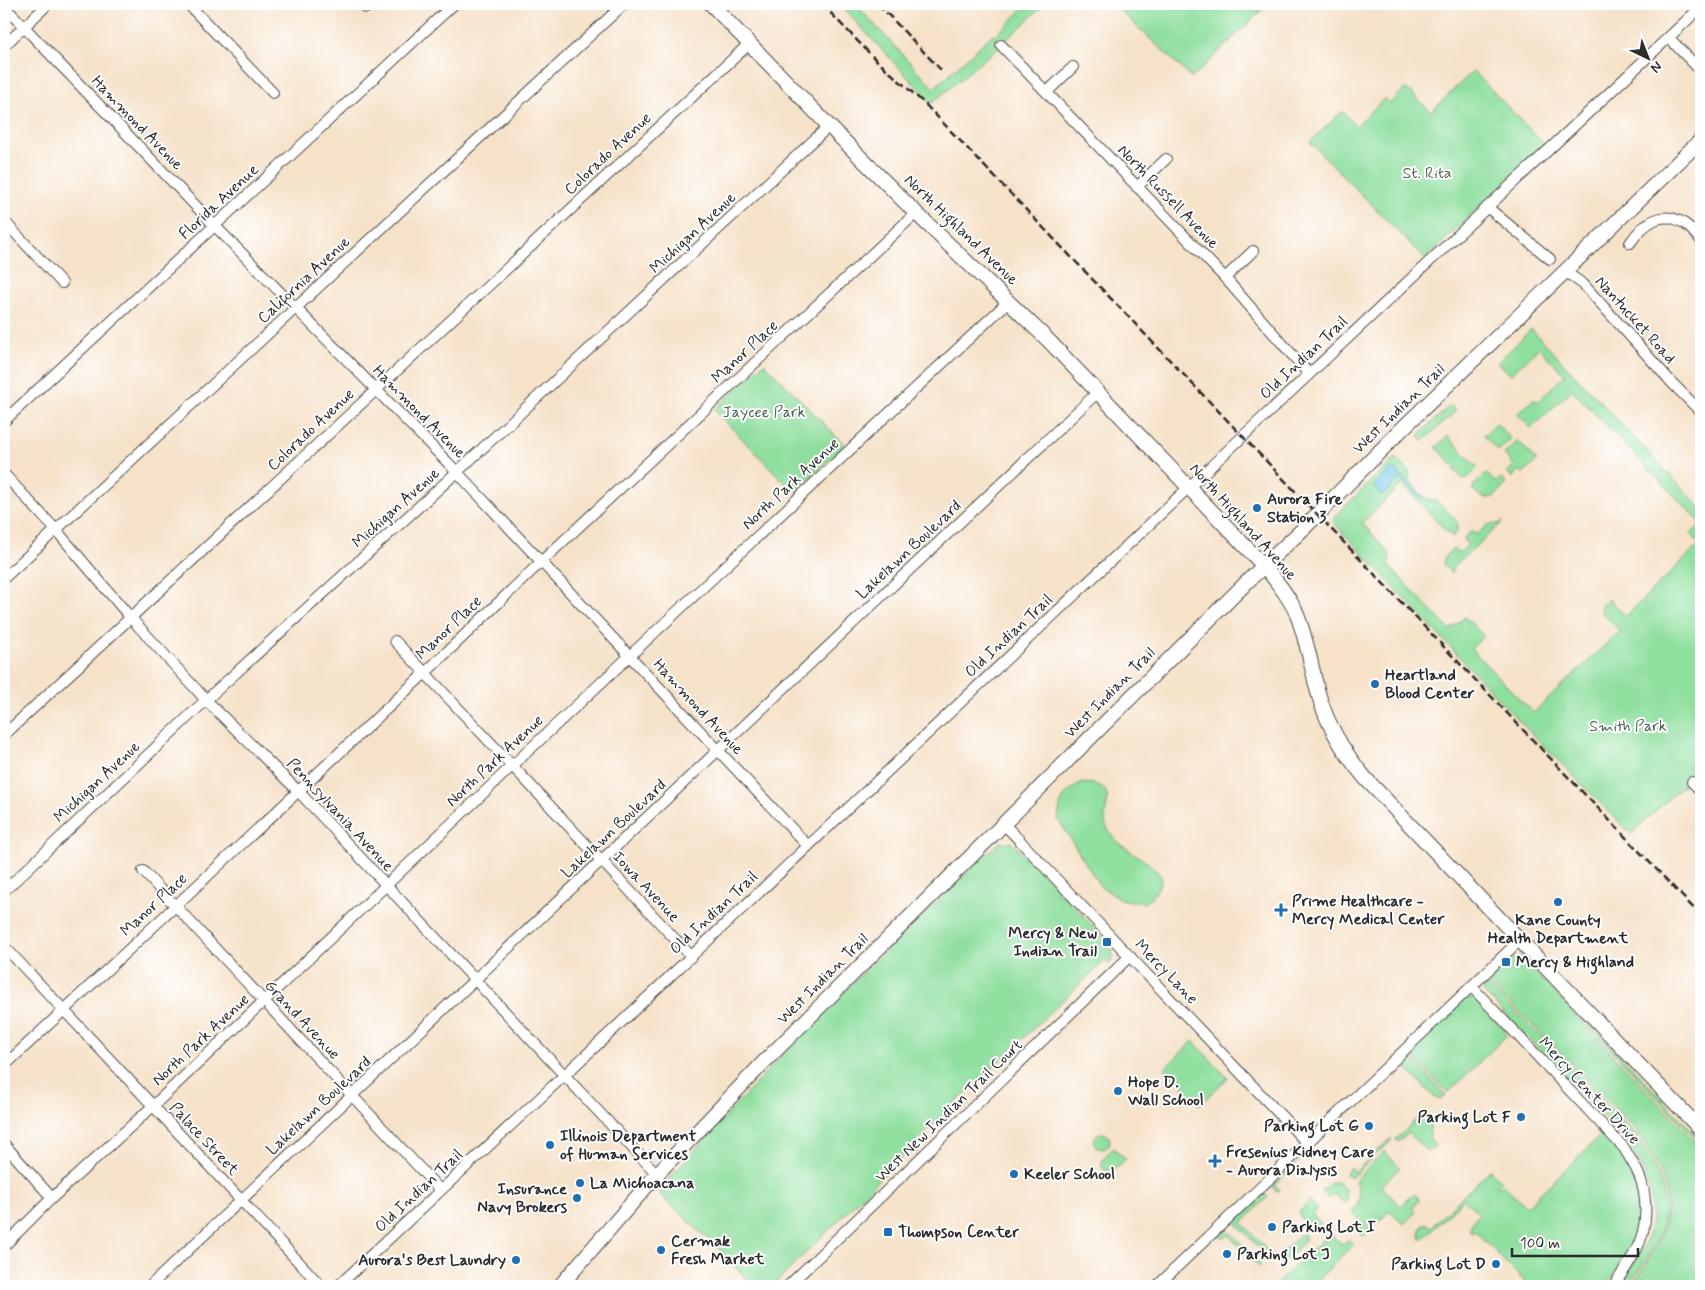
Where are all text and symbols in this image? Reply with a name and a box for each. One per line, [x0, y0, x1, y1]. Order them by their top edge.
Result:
north arrow [1622, 32, 1672, 82]
text: N [1647, 57, 1666, 77]
street label: Hammond Avenue [86, 71, 188, 175]
street label: Colorado Avenue [560, 108, 656, 200]
street label: North Russell Avenue [1113, 140, 1224, 254]
street label: Florida Avenue [175, 160, 263, 244]
park label: St. Rita [1403, 163, 1452, 184]
street label: North Highland Avenue [899, 170, 1023, 291]
street label: Michigan Avenue [645, 187, 741, 279]
street label: California Avenue [253, 231, 357, 330]
street label: Nantucket Road [1590, 272, 1680, 368]
street label: Old Indian Trail [1255, 312, 1353, 404]
street label: Manor Place [707, 316, 783, 388]
street label: West Indian Trail [1348, 360, 1450, 458]
street label: Hammond Avenue [368, 361, 471, 464]
street label: Colorado Avenue [263, 384, 359, 476]
park label: Jaycee Park [723, 402, 805, 423]
street label: North Park Avenue [738, 433, 844, 535]
street label: North Highland Avenue [1184, 459, 1302, 586]
street label: Michigan Avenue [348, 463, 445, 553]
place label: Aurora Fire Station 3 [1267, 489, 1343, 528]
street label: Lakelawn Boulevard [852, 496, 966, 604]
marker: Aurora Fire Station 3 [1251, 502, 1263, 514]
street label: Old Indian Trail [960, 590, 1058, 682]
street label: Manor Place [411, 591, 487, 665]
street label: West Indian Trail [1060, 643, 1160, 743]
street label: Hammond Avenue [648, 654, 748, 760]
place label: Heartland Blood Center [1385, 665, 1475, 704]
marker: Heartland Blood Center [1369, 678, 1381, 690]
street label: North Park Avenue [442, 710, 548, 812]
park label: Smith Park [1589, 716, 1667, 737]
street label: Michigan Avenue [49, 736, 145, 828]
street label: Pennsylvania Avenue [282, 754, 398, 876]
street label: Lakelawn Boulevard [557, 775, 671, 883]
street label: Iowa Avenue [608, 847, 684, 927]
street label: Old Indian Trail [665, 867, 763, 959]
street label: Manor Place [116, 869, 192, 941]
place label: Prime Healthcare - Mercy Medical Center [1292, 891, 1445, 930]
marker: Kane County Health Department [1552, 896, 1564, 908]
marker: Prime Healthcare - Mercy Medical Center [1274, 903, 1288, 917]
place label: Kane County Health Department [1488, 910, 1629, 949]
place label: Mercy & New Indian Trail [1008, 923, 1098, 962]
street label: West Indian Trail [773, 929, 873, 1029]
street label: Mercy Lane [1130, 935, 1202, 1009]
marker: Mercy & New Indian Trail [1101, 936, 1113, 948]
place label: Mercy & Highland [1516, 952, 1634, 975]
marker: Mercy & Highland [1500, 956, 1512, 968]
street label: Grand Avenue [260, 976, 344, 1064]
street label: North Park Avenue [148, 989, 254, 1091]
street label: Mercy Center Drive [1534, 1033, 1644, 1149]
street label: West New Indian Trail Court [871, 1035, 1027, 1187]
street label: Lakelawn Boulevard [262, 1052, 376, 1160]
place label: Hope D. Wall School [1127, 1072, 1204, 1111]
marker: Hope D. Wall School [1112, 1085, 1124, 1097]
street label: Palace Street [165, 1098, 244, 1181]
place label: Parking Lot F [1418, 1107, 1511, 1130]
marker: Parking Lot F [1515, 1111, 1527, 1123]
place label: Parking Lot G [1264, 1116, 1359, 1139]
marker: Parking Lot G [1363, 1120, 1375, 1132]
place label: Illinois Department of Human Services [560, 1126, 697, 1165]
marker: Illinois Department of Human Services [544, 1139, 556, 1151]
place label: Fresenius Kidney Care - Aurora Dialysis [1226, 1142, 1374, 1181]
street label: Old Indian Trail [370, 1145, 468, 1237]
marker: Fresenius Kidney Care - Aurora Dialysis [1208, 1154, 1222, 1168]
place label: Keeler School [1024, 1164, 1115, 1185]
marker: Keeler School [1008, 1168, 1020, 1180]
place label: La Michoacana [590, 1173, 694, 1194]
marker: La Michoacana [574, 1177, 586, 1189]
place label: Insurance Navy Brokers [477, 1179, 568, 1218]
marker: Insurance Navy Brokers [571, 1192, 583, 1204]
place label: Parking Lot I [1282, 1217, 1376, 1240]
marker: Parking Lot I [1266, 1221, 1278, 1233]
place label: Thompson Center [898, 1222, 1019, 1243]
scale bar [1512, 1225, 1639, 1257]
marker: Thompson Center [882, 1226, 894, 1238]
place label: Cermak Fresh Market [671, 1231, 765, 1270]
text: 100 m [1520, 1234, 1560, 1254]
marker: Cermak Fresh Market [655, 1244, 667, 1256]
place label: Parking Lot J [1237, 1244, 1329, 1267]
marker: Parking Lot J [1221, 1248, 1233, 1260]
place label: Aurora's Best Laundry [358, 1250, 506, 1271]
marker: Aurora's Best Laundry [510, 1254, 522, 1266]
place label: Parking Lot D [1391, 1254, 1486, 1277]
marker: Parking Lot D [1490, 1258, 1502, 1270]

